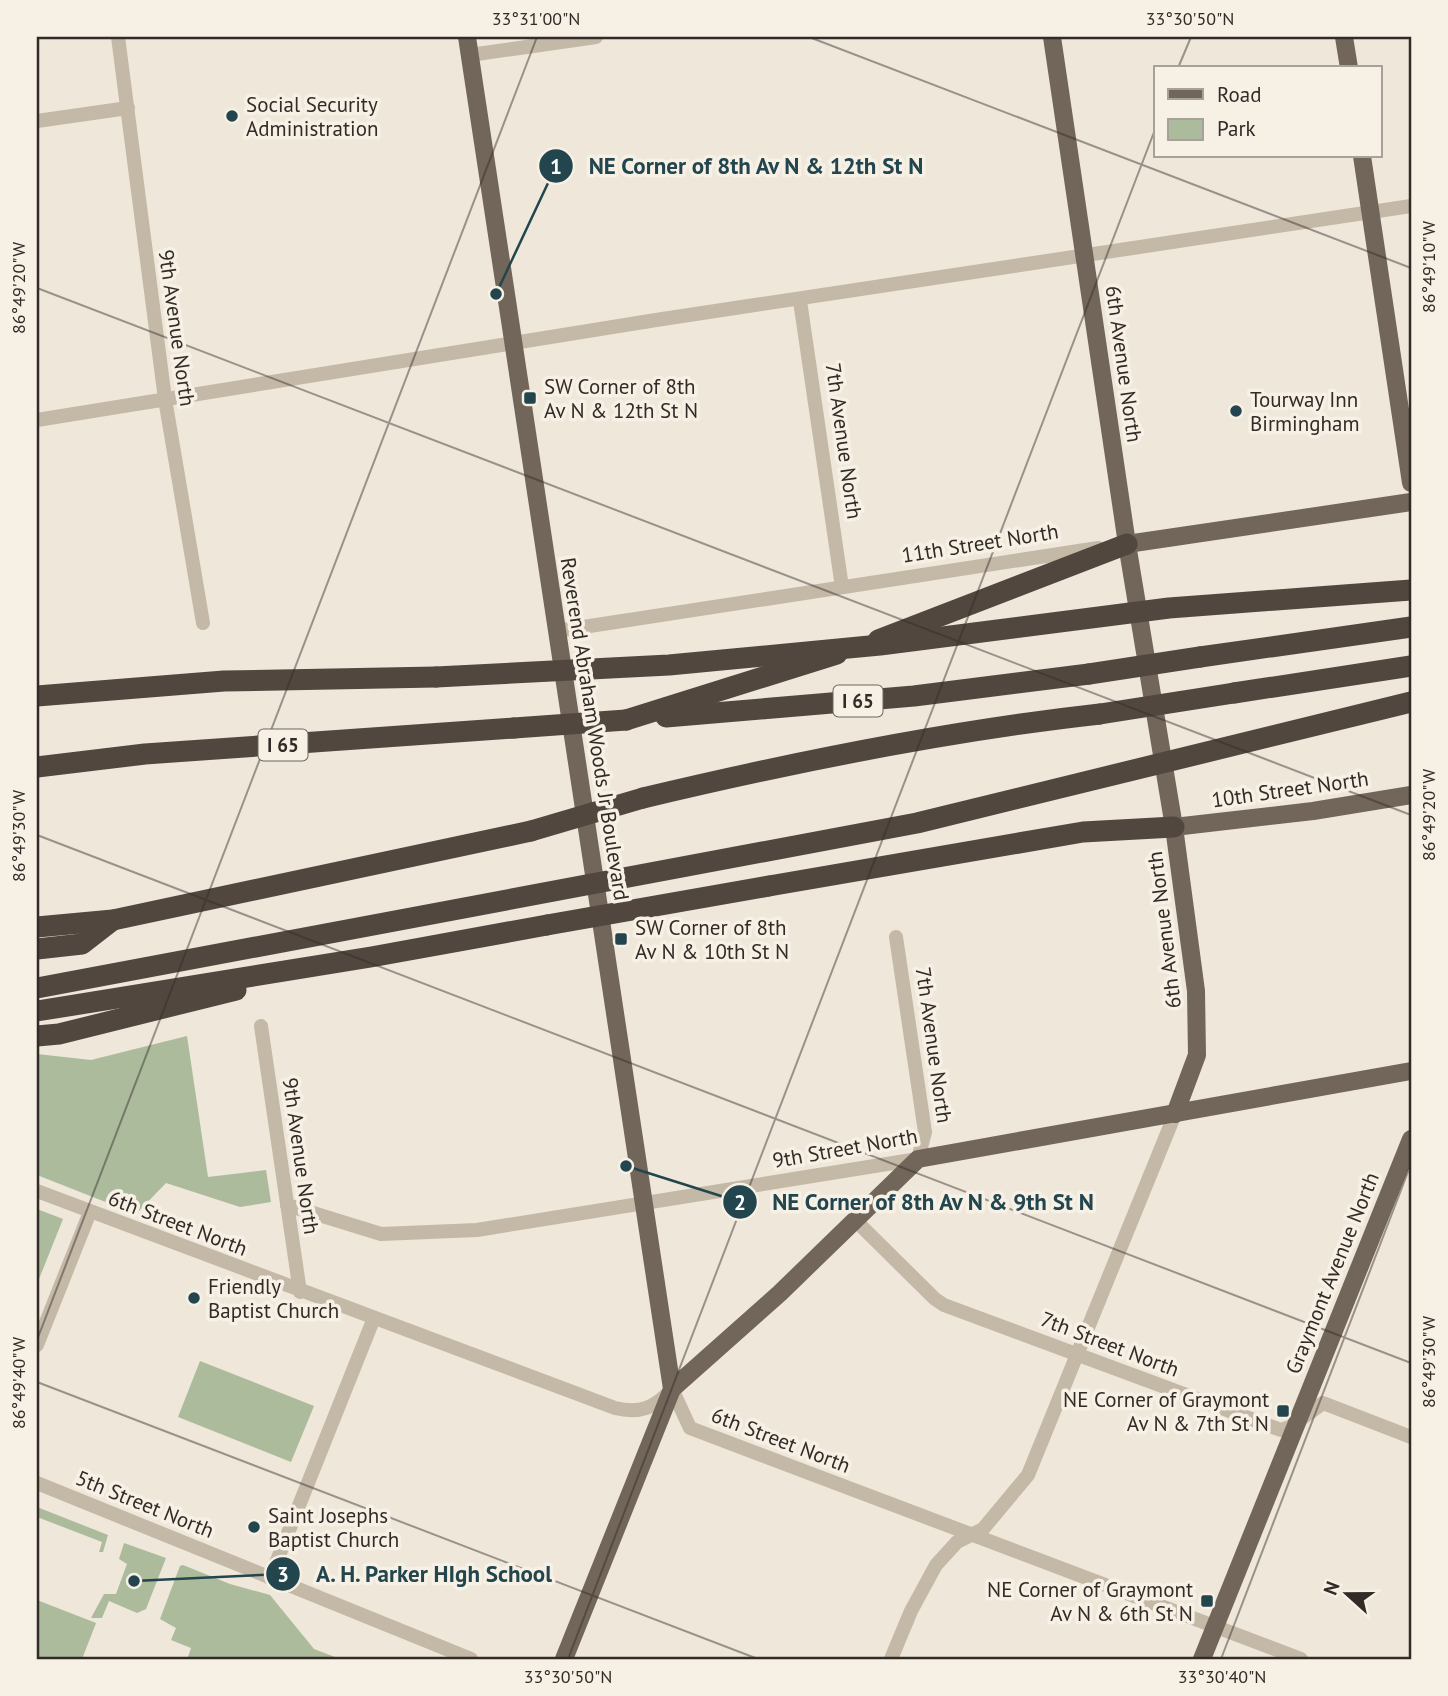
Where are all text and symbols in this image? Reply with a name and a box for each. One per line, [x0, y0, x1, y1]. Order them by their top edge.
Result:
text: 33°31'00"N [492, 7, 580, 30]
text: 33°30'50"N [1146, 7, 1234, 30]
legend [1154, 66, 1382, 158]
text: Road [1217, 81, 1261, 108]
place label: Social Security Administration [246, 91, 378, 142]
marker: Social Security Administration [224, 108, 240, 124]
text: Park [1217, 115, 1256, 142]
callout: NE Corner of 8th Av N & 12th St N [538, 144, 938, 188]
text: NE Corner of 8th Av N & 12th St N [589, 151, 923, 180]
text: 1 [550, 153, 562, 180]
text: 86°49'10"W [1417, 221, 1440, 313]
text: 86°49'20"W [7, 242, 30, 334]
street label: 9th Avenue North [153, 248, 201, 408]
street label: 6th Avenue North [1100, 284, 1148, 444]
street label: 7th Avenue North [820, 361, 868, 521]
place label: SW Corner of 8th Av N & 12th St N [544, 373, 698, 424]
place label: Tourway Inn Birmingham [1250, 386, 1359, 437]
marker: SW Corner of 8th Av N & 12th St N [522, 390, 538, 406]
marker: Tourway Inn Birmingham [1228, 403, 1244, 419]
street label: 11th Street North [900, 517, 1060, 569]
street label: Reverend Abraham Woods Jr Boulevard [555, 556, 635, 902]
road number: I 65 [834, 686, 882, 716]
road number: I 65 [258, 730, 308, 760]
street label: 10th Street North [1210, 765, 1370, 813]
text: 86°49'20"W [1417, 769, 1440, 861]
text: 86°49'30"W [7, 790, 30, 882]
street label: 6th Avenue North [1141, 850, 1187, 1010]
place label: SW Corner of 8th Av N & 10th St N [635, 914, 789, 965]
marker: SW Corner of 8th Av N & 10th St N [613, 931, 629, 947]
street label: 7th Avenue North [910, 965, 958, 1125]
street label: 9th Avenue North [277, 1076, 325, 1236]
street label: 9th Street North [770, 1122, 920, 1174]
street label: Graymont Avenue North [1279, 1168, 1385, 1378]
callout: NE Corner of 8th Av N & 9th St N [722, 1180, 1109, 1224]
street label: 6th Street North [105, 1184, 251, 1262]
text: NE Corner of 8th Av N & 9th St N [772, 1187, 1094, 1216]
text: 2 [734, 1189, 746, 1216]
place label: Friendly Baptist Church [208, 1273, 339, 1324]
marker: Friendly Baptist Church [186, 1290, 202, 1306]
street label: 7th Street North [1037, 1305, 1183, 1383]
text: 86°49'30"W [1417, 1316, 1440, 1408]
text: 86°49'40"W [7, 1337, 30, 1429]
place label: NE Corner of Graymont Av N & 7th St N [1063, 1386, 1269, 1437]
street label: 6th Street North [708, 1401, 854, 1479]
marker: NE Corner of Graymont Av N & 7th St N [1275, 1403, 1291, 1419]
street label: 5th Street North [72, 1464, 218, 1544]
place label: Saint Josephs Baptist Church [268, 1502, 399, 1553]
marker: Saint Josephs Baptist Church [246, 1519, 262, 1535]
callout: A. H. Parker HIgh School [266, 1552, 568, 1596]
text: A. H. Parker HIgh School [316, 1559, 552, 1588]
north arrow [1312, 1560, 1382, 1630]
text: 3 [277, 1561, 289, 1588]
place label: NE Corner of Graymont Av N & 6th St N [987, 1576, 1193, 1627]
text: N [1318, 1578, 1345, 1598]
marker: NE Corner of Graymont Av N & 6th St N [1199, 1593, 1215, 1609]
text: 33°30'50"N [524, 1665, 612, 1688]
text: 33°30'40"N [1178, 1665, 1266, 1688]

